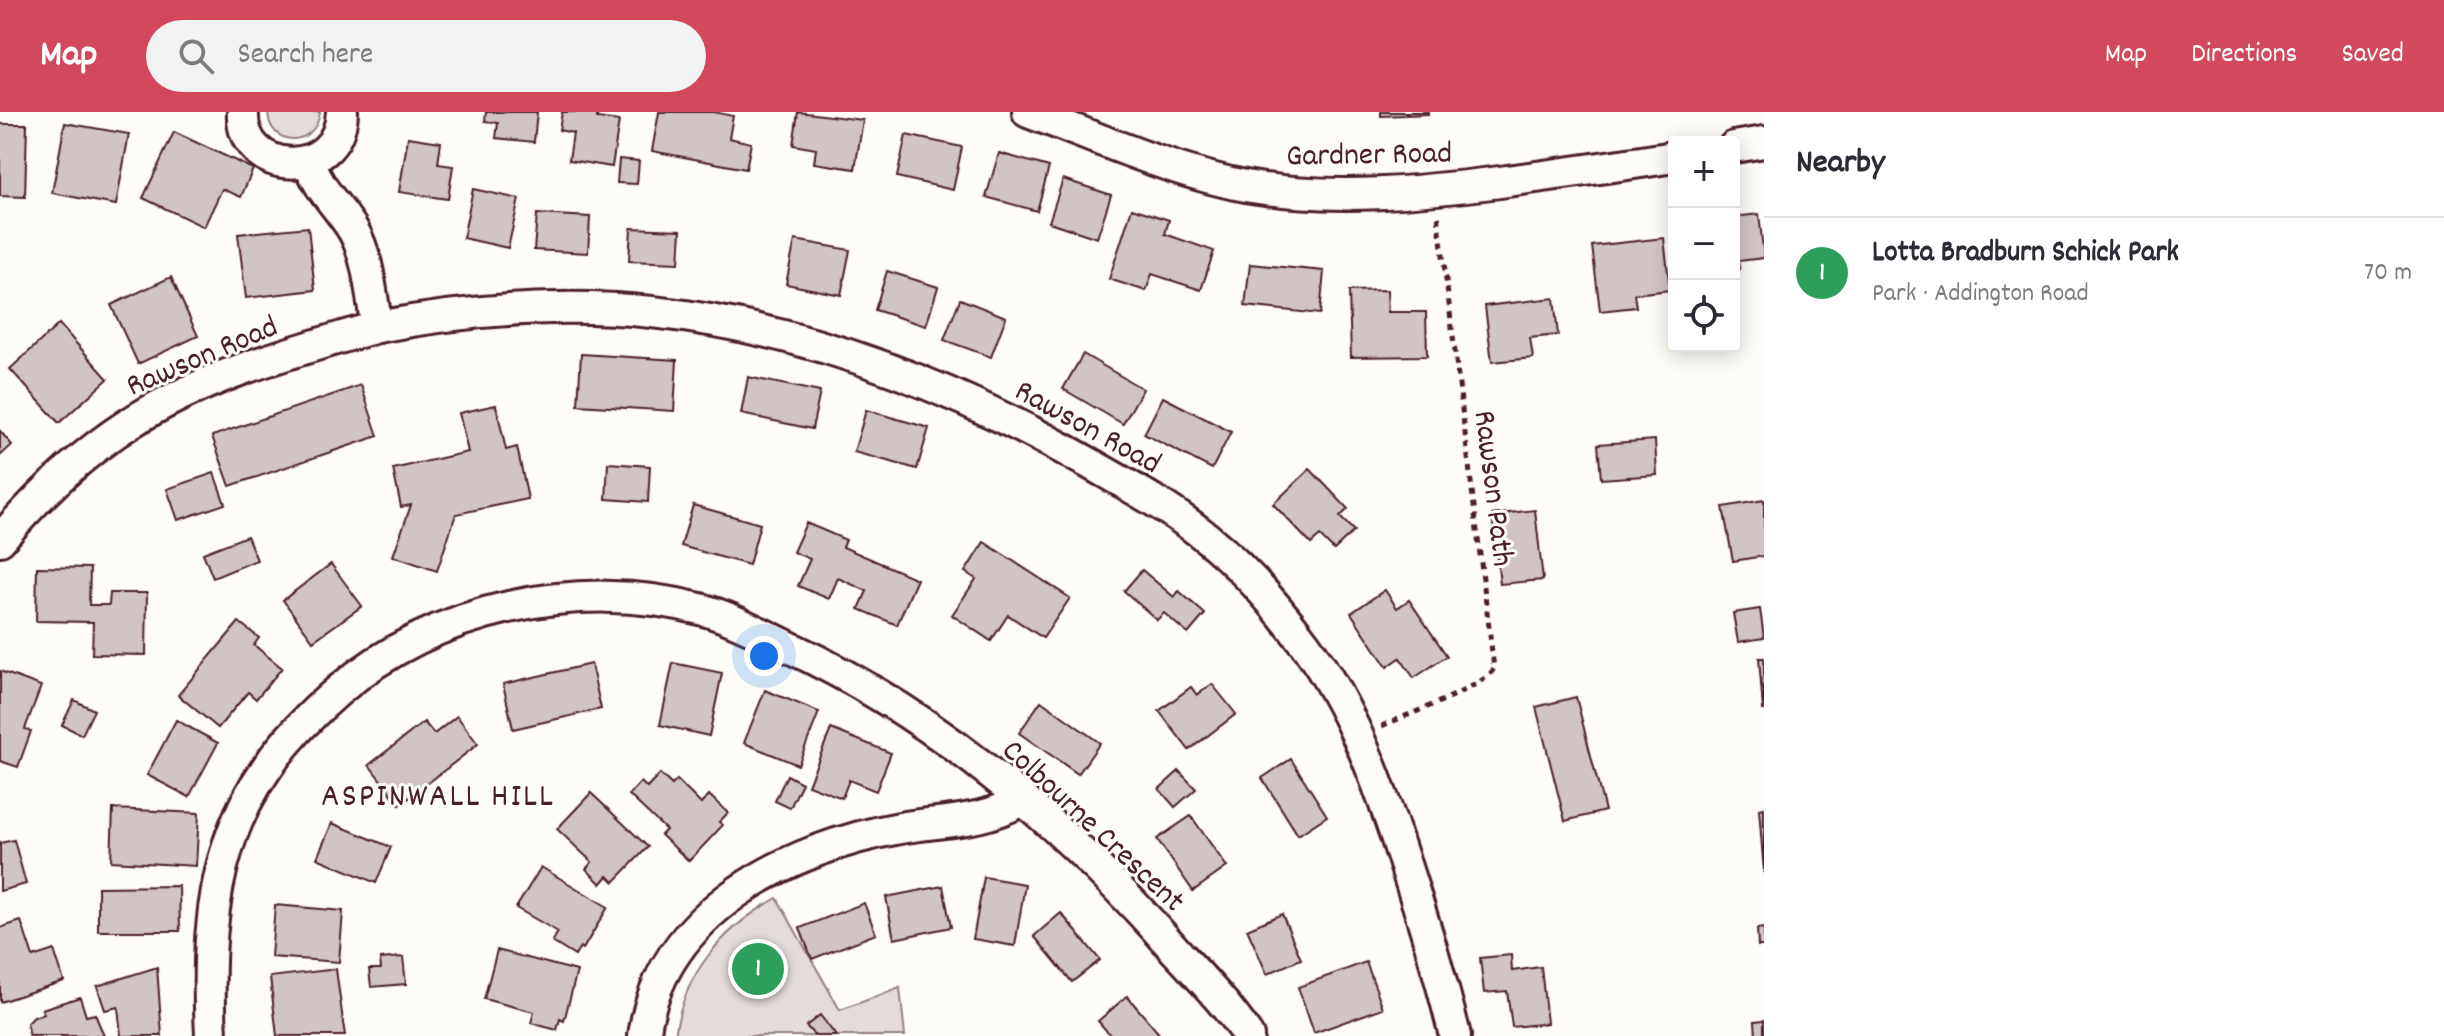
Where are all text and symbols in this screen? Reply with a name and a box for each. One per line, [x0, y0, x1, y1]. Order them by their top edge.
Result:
search box [146, 20, 706, 92]
text: Map [40, 29, 98, 84]
icon: search [174, 34, 218, 78]
text: Search here [238, 35, 373, 78]
text: Map [2105, 36, 2147, 76]
text: Directions [2191, 36, 2297, 76]
text: Saved [2341, 36, 2404, 76]
street label: Gardner Road [1286, 133, 1452, 181]
map controls [1668, 136, 1740, 352]
button: + [1668, 136, 1740, 208]
text: Nearby [1796, 140, 1885, 189]
button: − [1668, 208, 1740, 280]
text: Lotta Bradburn Schick Park [1872, 233, 2179, 276]
text: 1 [1819, 255, 1825, 292]
text: 70 m [2364, 255, 2412, 292]
text: Park · Addington Road [1872, 276, 2089, 313]
button: locate [1668, 280, 1740, 352]
street label: Rawson Road [120, 306, 286, 411]
street label: Rawson Road [1005, 370, 1168, 488]
street label: Rawson Path [1459, 408, 1523, 569]
your location [744, 636, 784, 676]
street label: Colbourne Crescent [989, 730, 1194, 925]
district label: ASPINWALL HILL [321, 774, 555, 823]
pin: 1 [732, 939, 784, 999]

